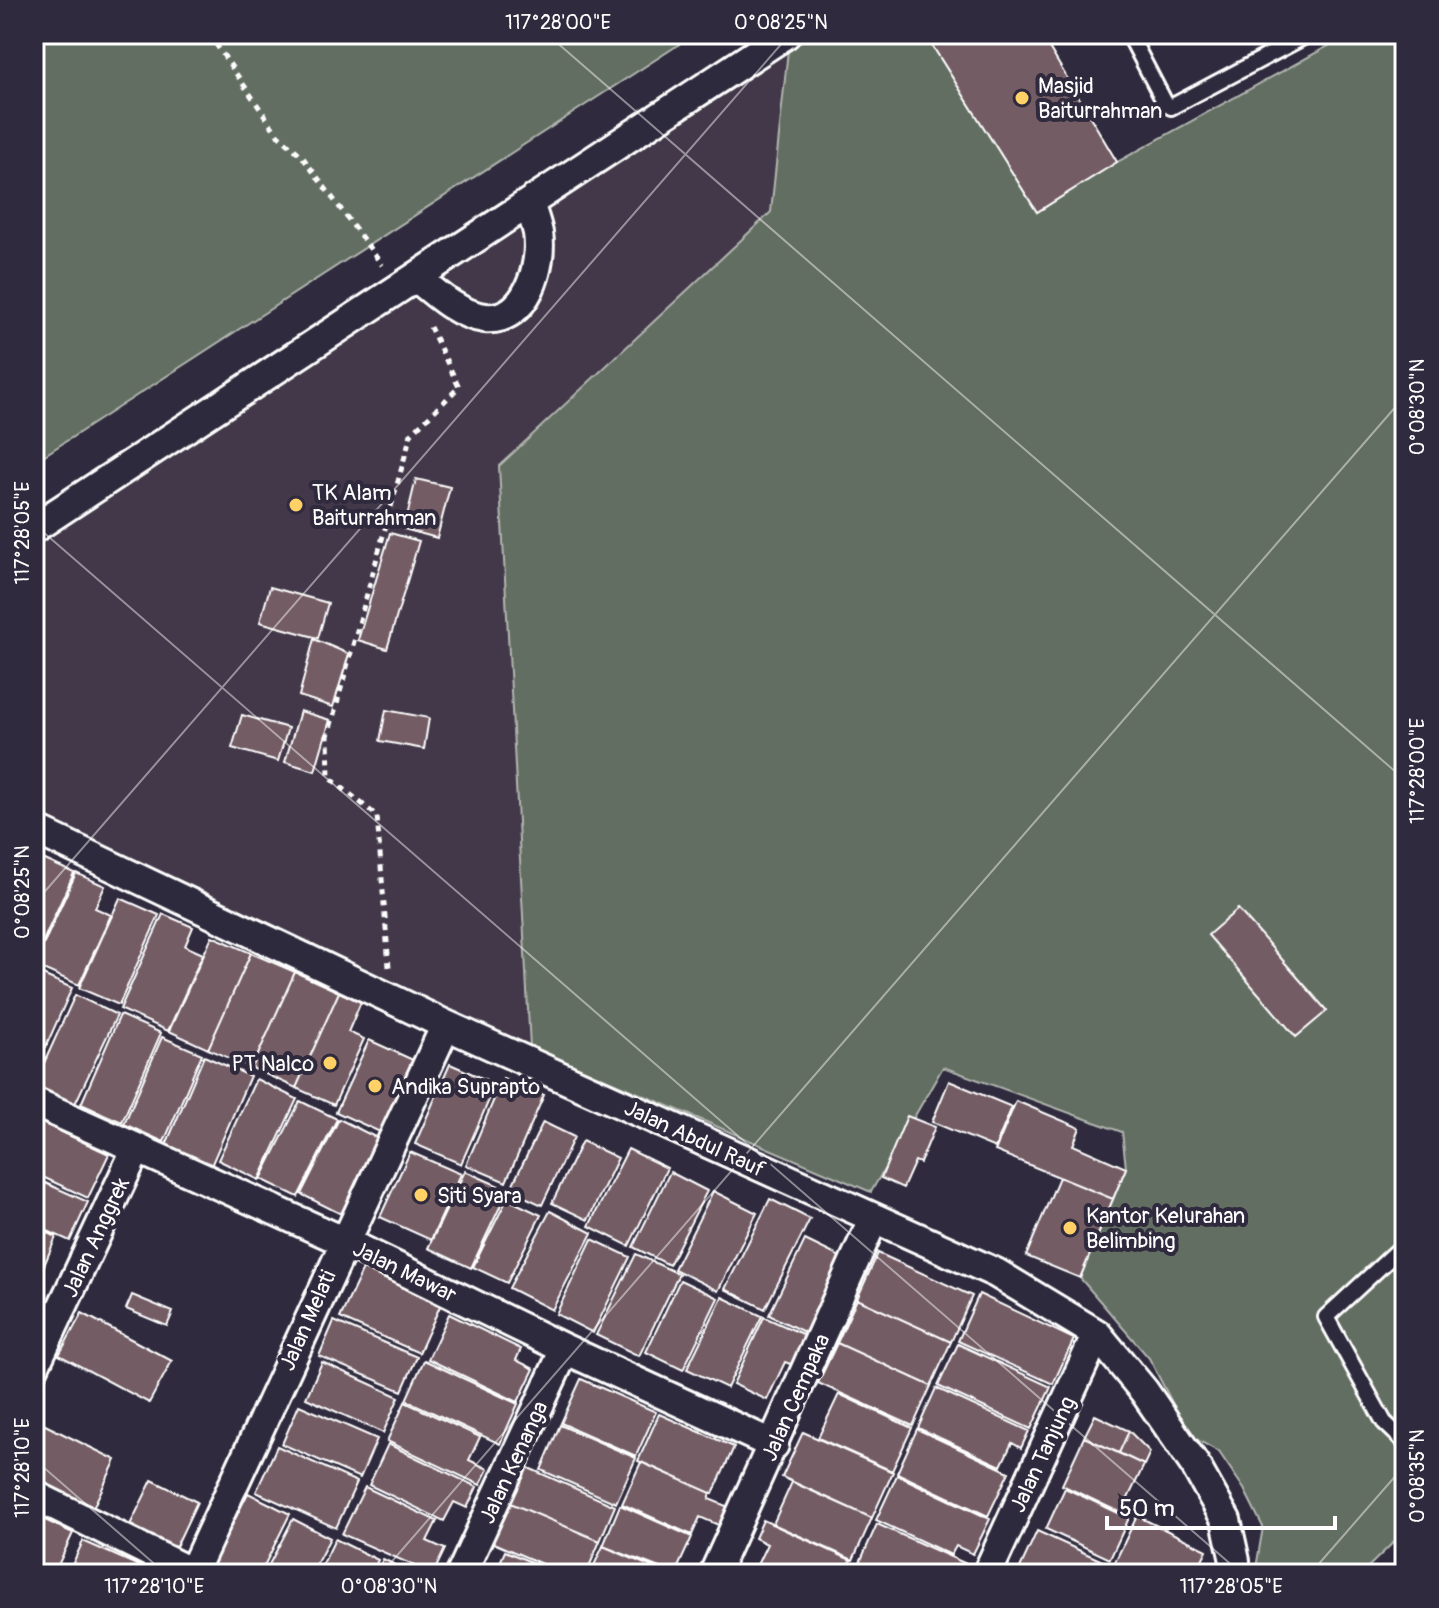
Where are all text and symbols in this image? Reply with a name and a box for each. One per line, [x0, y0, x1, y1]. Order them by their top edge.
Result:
text: 117°28'00"E [505, 10, 611, 35]
text: 0°08'25"N [734, 10, 828, 35]
place label: Masjid Baiturrahman [1038, 72, 1162, 125]
marker: Masjid Baiturrahman [1013, 89, 1031, 107]
text: 0°08'30"N [1405, 359, 1430, 455]
place label: TK Alam Baiturrahman [312, 479, 436, 532]
text: 117°28'05"E [10, 481, 35, 585]
marker: TK Alam Baiturrahman [287, 496, 305, 514]
text: 117°28'00"E [1405, 718, 1430, 824]
text: 0°08'25"N [10, 845, 35, 939]
place label: PT Nalco [232, 1050, 314, 1078]
marker: PT Nalco [321, 1054, 339, 1072]
place label: Andika Suprapto [391, 1073, 540, 1101]
marker: Andika Suprapto [366, 1077, 384, 1095]
street label: Jalan Abdul Rauf [620, 1094, 770, 1184]
street label: Jalan Anggrek [56, 1173, 136, 1302]
place label: Siti Syara [437, 1182, 522, 1210]
marker: Siti Syara [412, 1186, 430, 1204]
place label: Kantor Kelurahan Belimbing [1086, 1202, 1245, 1255]
marker: Kantor Kelurahan Belimbing [1061, 1219, 1079, 1237]
street label: Jalan Mawar [348, 1235, 461, 1309]
street label: Jalan Melati [273, 1266, 343, 1375]
street label: Jalan Cempaka [755, 1329, 836, 1465]
street label: Jalan Tanjung [1004, 1392, 1082, 1517]
street label: Jalan Kenanga [473, 1397, 555, 1528]
text: 117°28'10"E [10, 1418, 35, 1518]
text: 0°08'35"N [1405, 1429, 1430, 1523]
scale bar [1107, 1480, 1335, 1530]
text: 50 m [1119, 1494, 1175, 1523]
text: 117°28'10"E [104, 1574, 204, 1599]
text: 0°08'30"N [341, 1574, 437, 1599]
text: 117°28'05"E [1179, 1574, 1283, 1599]

